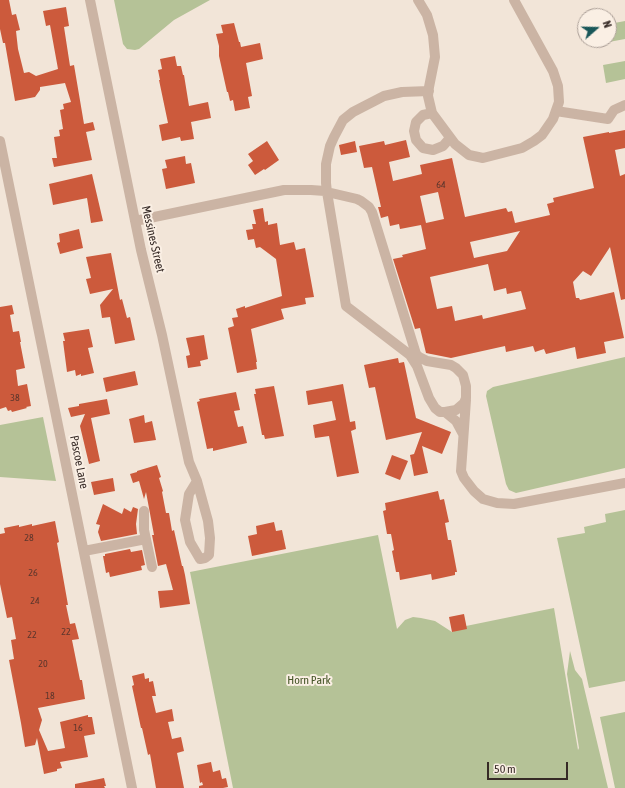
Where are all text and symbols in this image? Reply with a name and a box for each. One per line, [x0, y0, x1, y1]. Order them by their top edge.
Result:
north arrow [577, 8, 617, 48]
text: N [601, 19, 614, 29]
house number: 64 [436, 179, 446, 191]
street label: Messines Street [138, 204, 168, 274]
house number: 38 [10, 392, 20, 404]
street label: Pascoe Lane [67, 434, 91, 490]
house number: 28 [24, 532, 34, 544]
house number: 26 [28, 567, 38, 579]
house number: 24 [30, 595, 40, 607]
house number: 22 [61, 626, 71, 638]
house number: 22 [27, 629, 37, 641]
house number: 20 [38, 658, 48, 670]
park label: Horn Park [287, 673, 331, 687]
house number: 18 [45, 690, 55, 702]
house number: 16 [73, 722, 83, 734]
scale bar [489, 754, 570, 780]
text: 50 m [494, 762, 516, 776]

